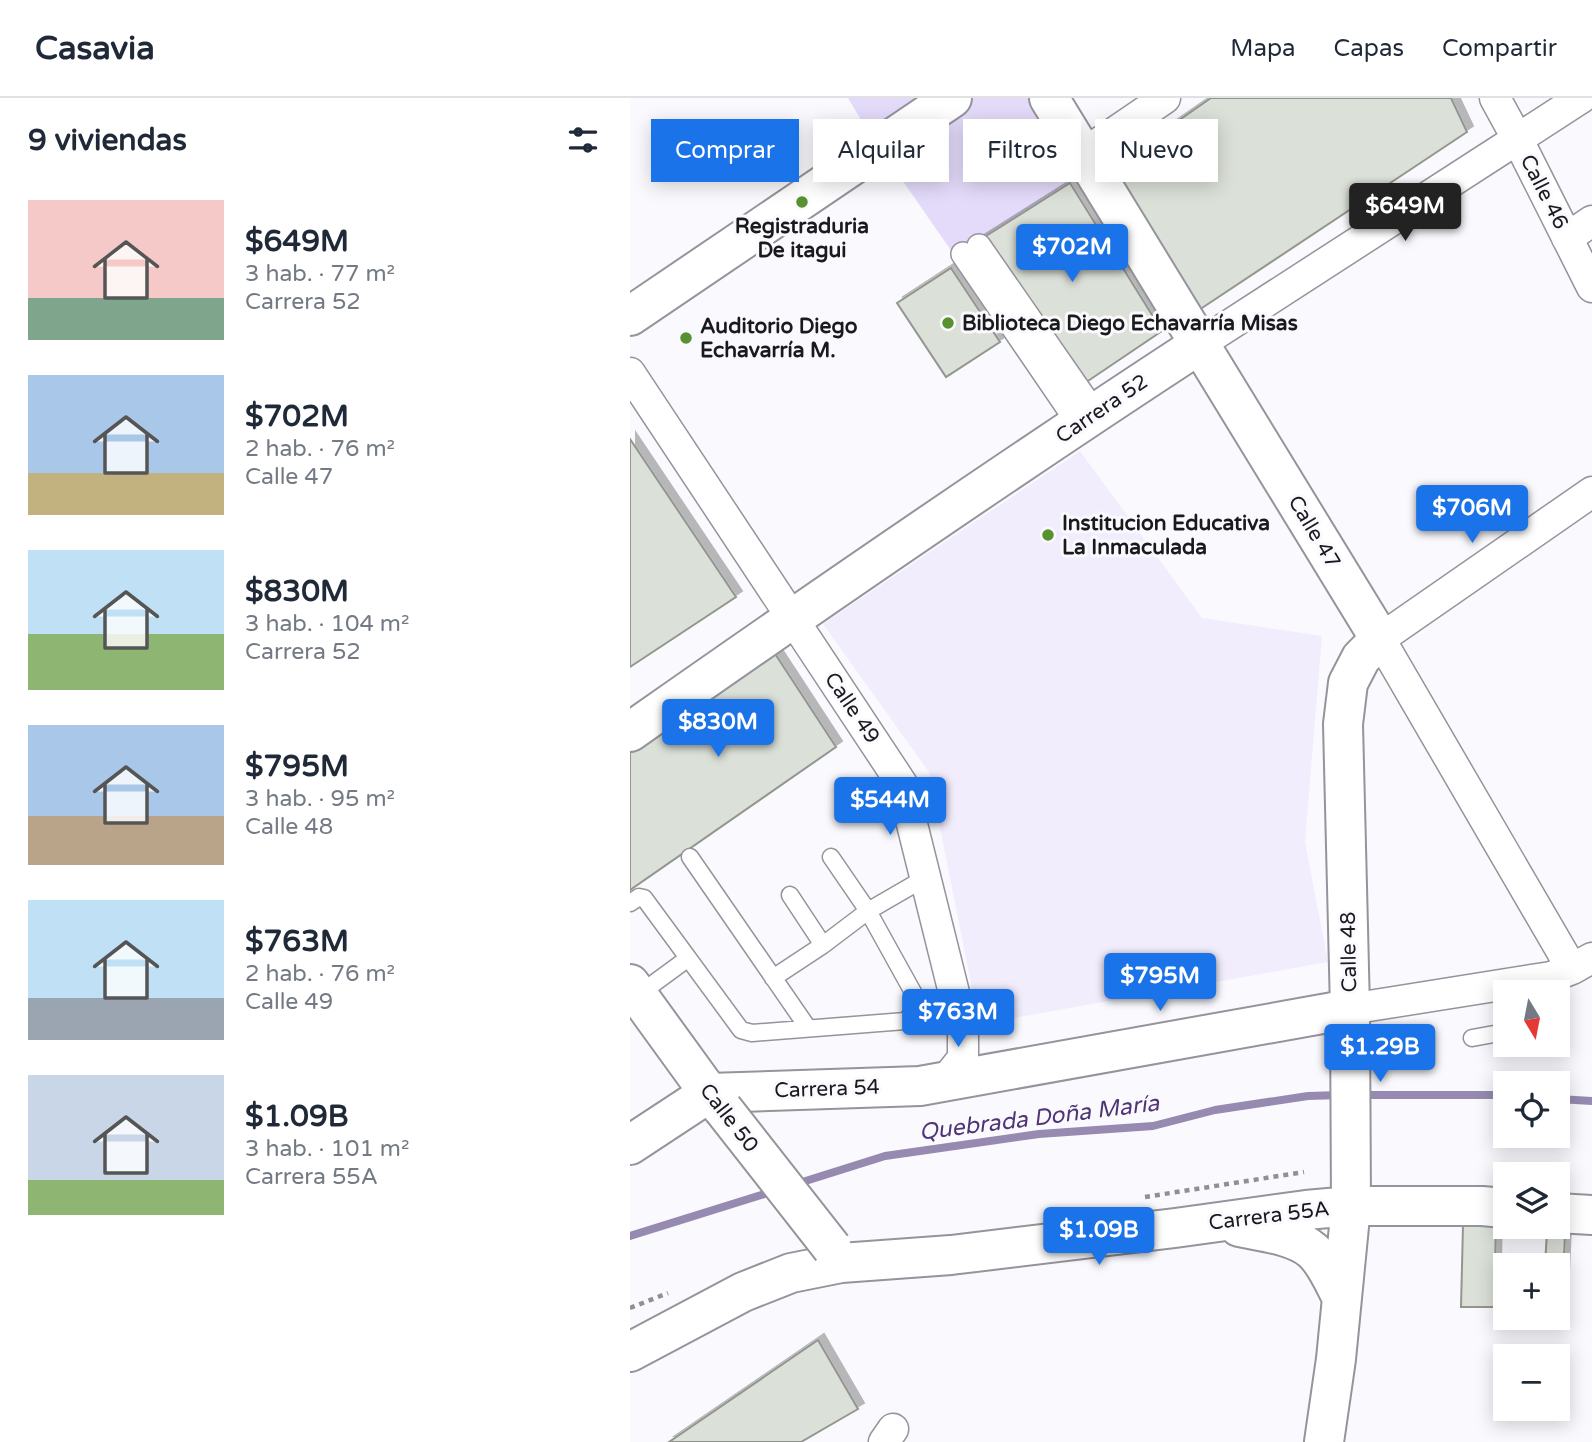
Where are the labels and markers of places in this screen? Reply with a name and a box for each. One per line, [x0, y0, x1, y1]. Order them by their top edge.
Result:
pin: $649M [1356, 184, 1454, 243]
marker: Registraduria De itagui [794, 194, 810, 210]
place label: Registraduria De itagui [735, 214, 869, 263]
pin: $702M [1023, 225, 1121, 284]
place label: Biblioteca Diego Echavarría Misas [962, 311, 1298, 336]
place label: Auditorio Diego Echavarría M. [700, 314, 858, 363]
marker: Biblioteca Diego Echavarría Misas [940, 315, 956, 331]
marker: Auditorio Diego Echavarría M. [678, 330, 694, 346]
pin: $706M [1423, 486, 1521, 545]
place label: Institucion Educativa La Inmaculada [1062, 511, 1270, 560]
marker: Institucion Educativa La Inmaculada [1040, 527, 1056, 543]
pin: $830M [669, 700, 767, 759]
pin: $544M [841, 778, 939, 837]
pin: $795M [1111, 954, 1209, 1013]
pin: $763M [909, 990, 1007, 1049]
pin: $1.29B [1323, 1024, 1437, 1084]
pin: $1.09B [1042, 1208, 1156, 1267]

